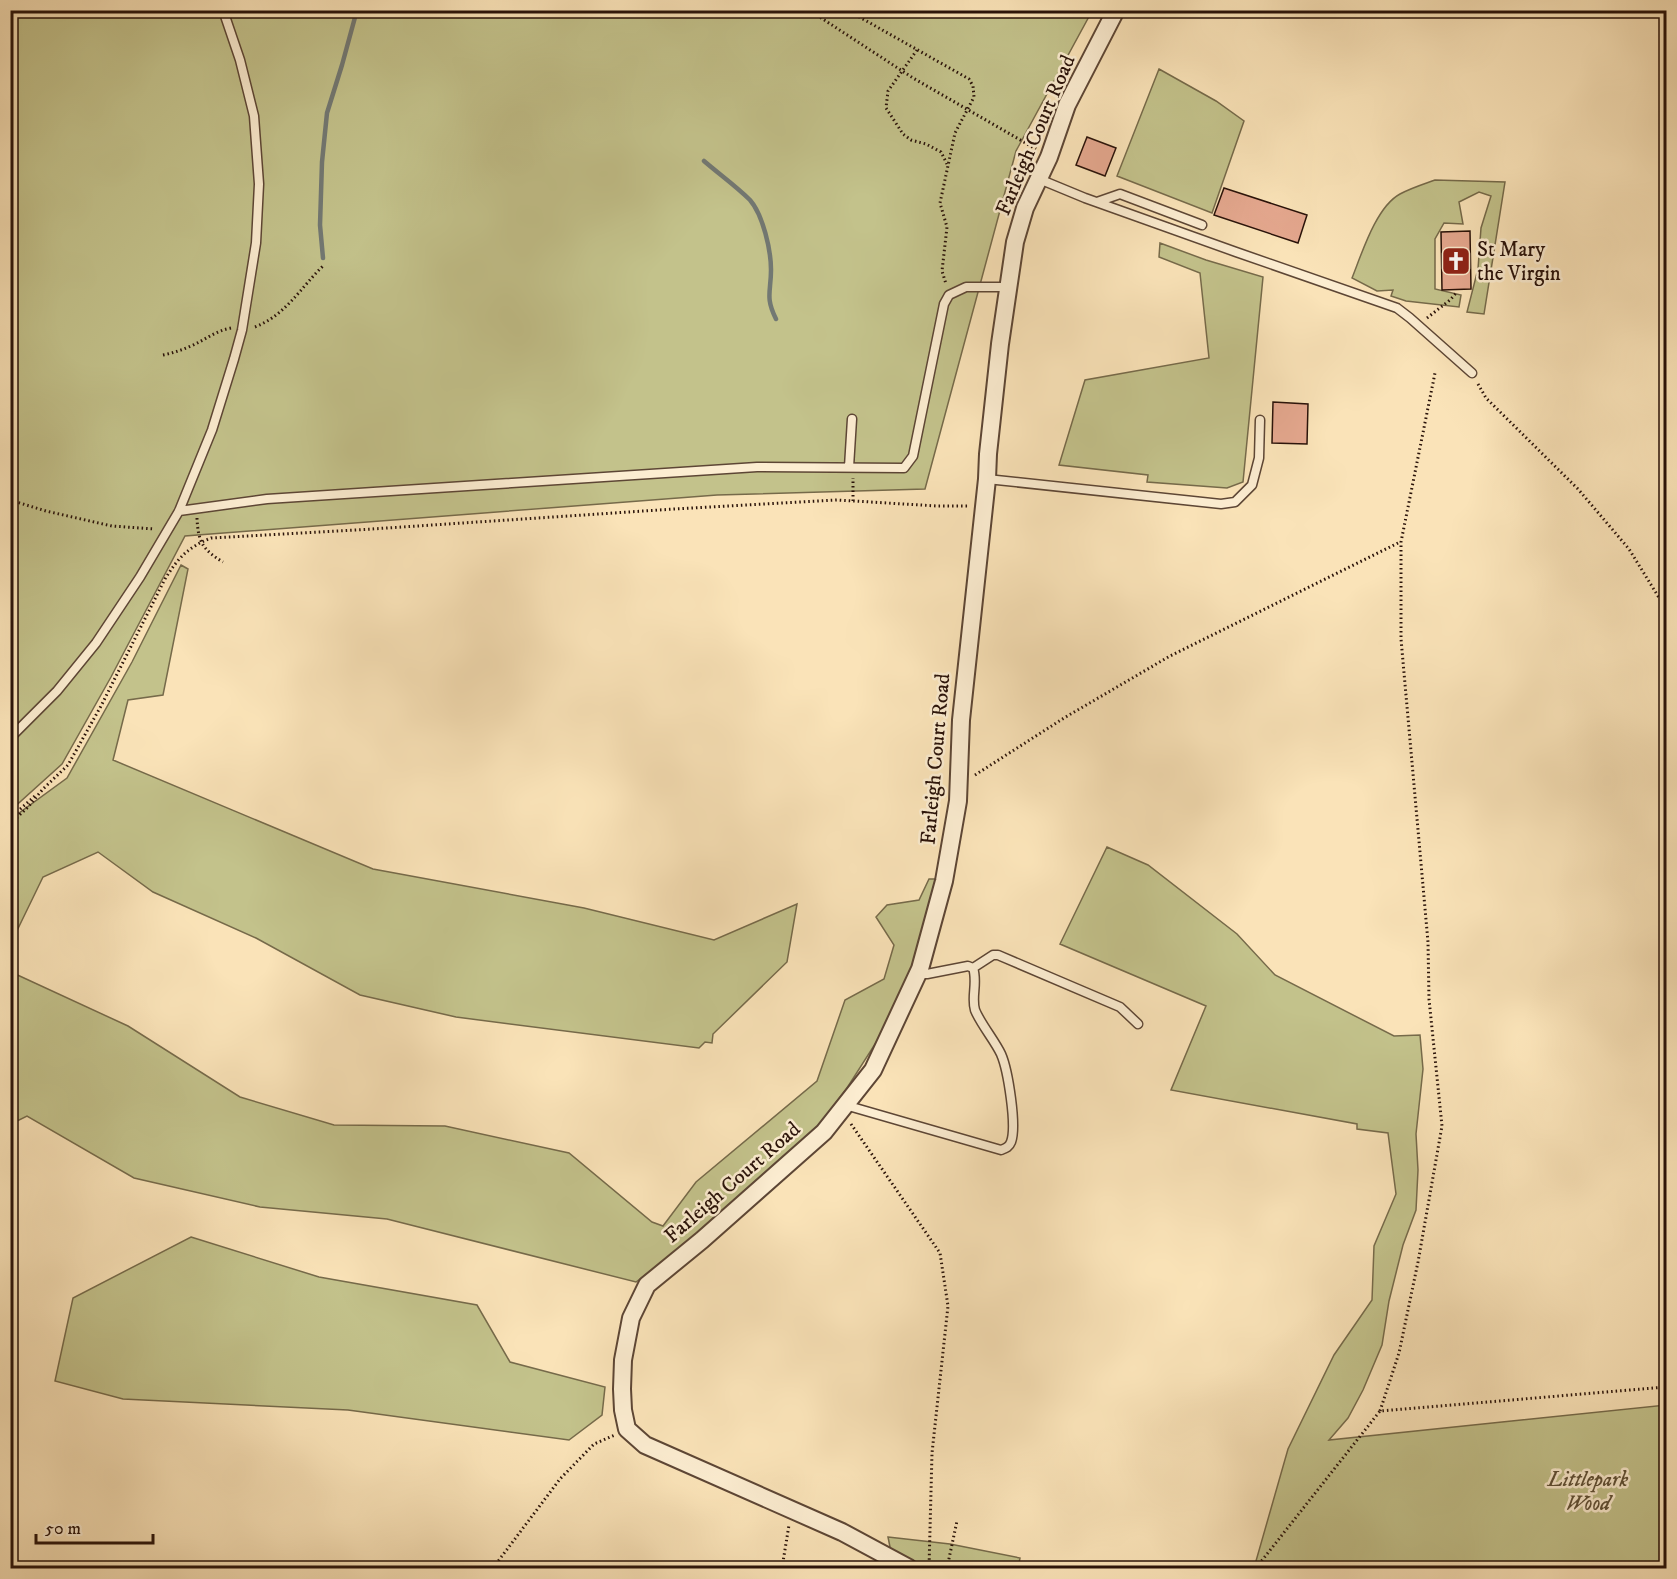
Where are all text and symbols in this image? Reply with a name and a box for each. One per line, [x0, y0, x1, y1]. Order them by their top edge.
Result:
street label: Farleigh Court Road [990, 51, 1082, 220]
place label: St Mary the Virgin [1477, 237, 1561, 287]
church icon: St Mary the Virgin [1440, 245, 1472, 277]
street label: Farleigh Court Road [916, 672, 956, 846]
street label: Farleigh Court Road [659, 1116, 806, 1249]
park label: Littlepark Wood [1547, 1467, 1629, 1517]
scale bar [36, 1507, 153, 1545]
text: 50 m [45, 1518, 81, 1540]

